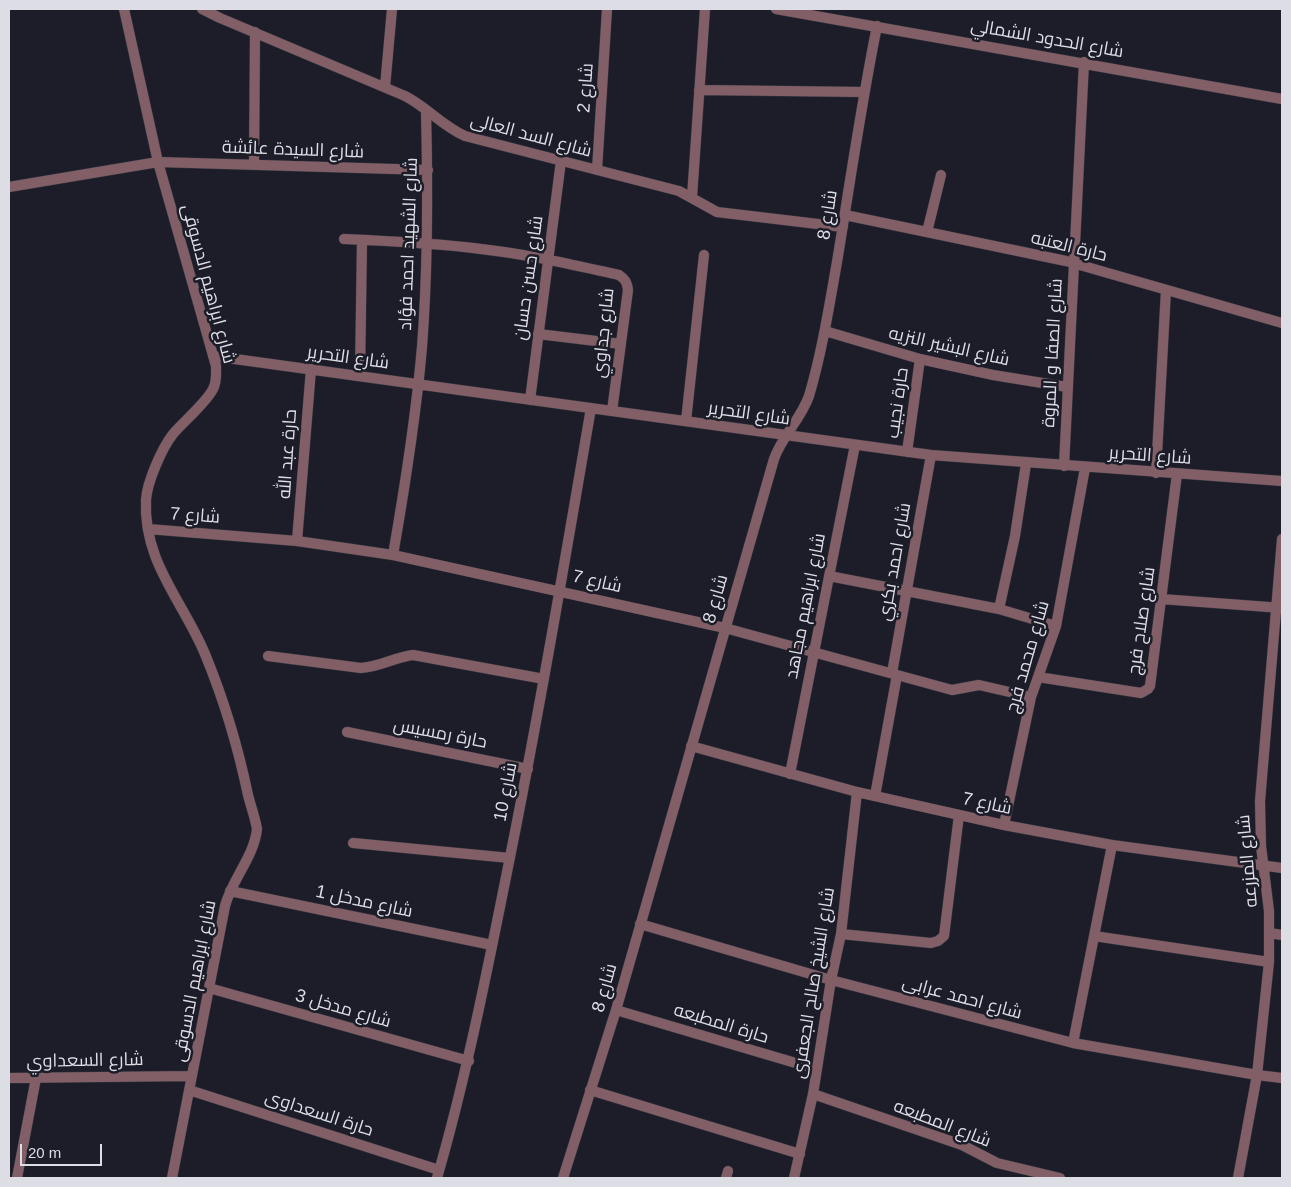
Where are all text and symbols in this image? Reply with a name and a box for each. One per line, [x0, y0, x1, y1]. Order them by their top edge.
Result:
street label: شارع الحدود الشمالي [969, 15, 1125, 63]
street label: شارع 2 [573, 62, 599, 114]
street label: شارع السد العالى [468, 109, 594, 163]
street label: شارع السيدة عائشة [222, 137, 364, 163]
street label: شارع الشهيد احمد فؤاد [395, 157, 423, 331]
street label: شارع 8 [813, 189, 843, 241]
street label: شارع ابراهيم الدسوقى [176, 202, 240, 366]
street label: شارع حسن حسان [510, 214, 548, 342]
street label: حارة العتبه [1029, 227, 1109, 267]
street label: شارع الصفا و المروة [1038, 278, 1068, 428]
street label: شارع جداوي [589, 287, 619, 379]
street label: شارع البشير النزيه [887, 323, 1011, 371]
street label: شارع التحرير [305, 342, 391, 374]
street label: حارة نجيب [882, 366, 914, 440]
street label: شارع التحرير [706, 398, 792, 430]
street label: حارة عبد الله [274, 408, 302, 500]
street label: شارع التحرير [1108, 442, 1192, 470]
street label: شارع احمد بكري [874, 501, 916, 623]
street label: شارع 7 [169, 503, 221, 529]
street label: شارع ابراهيم مجاهد [781, 531, 831, 681]
street label: شارع 7 [570, 566, 624, 598]
street label: شارع صلاح فرج [1124, 566, 1160, 676]
street label: شارع 8 [699, 572, 733, 626]
street label: شارع محمد فرج [1002, 598, 1054, 716]
street label: حارة رمسيس [391, 714, 489, 754]
street label: شارع 10 [490, 761, 522, 823]
street label: شارع 7 [960, 788, 1014, 820]
street label: شارع المزرعه [1233, 814, 1263, 908]
street label: شارع مدخل 1 [314, 881, 414, 923]
street label: شارع الشيخ صالح الجعفرى [788, 886, 840, 1080]
street label: شارع ابراهيم الدسوقى [169, 898, 221, 1064]
street label: شارع 8 [588, 961, 622, 1015]
street label: شارع احمد عرابى [900, 972, 1024, 1024]
street label: شارع مدخل 3 [293, 985, 393, 1033]
street label: حارة المطبعه [671, 999, 771, 1049]
street label: شارع السعداوي [26, 1049, 144, 1073]
street label: حارة السعداوى [262, 1086, 376, 1142]
street label: شارع المطبعه [890, 1096, 994, 1152]
scale bar [22, 1134, 105, 1166]
text: 20 m [28, 1144, 61, 1161]

